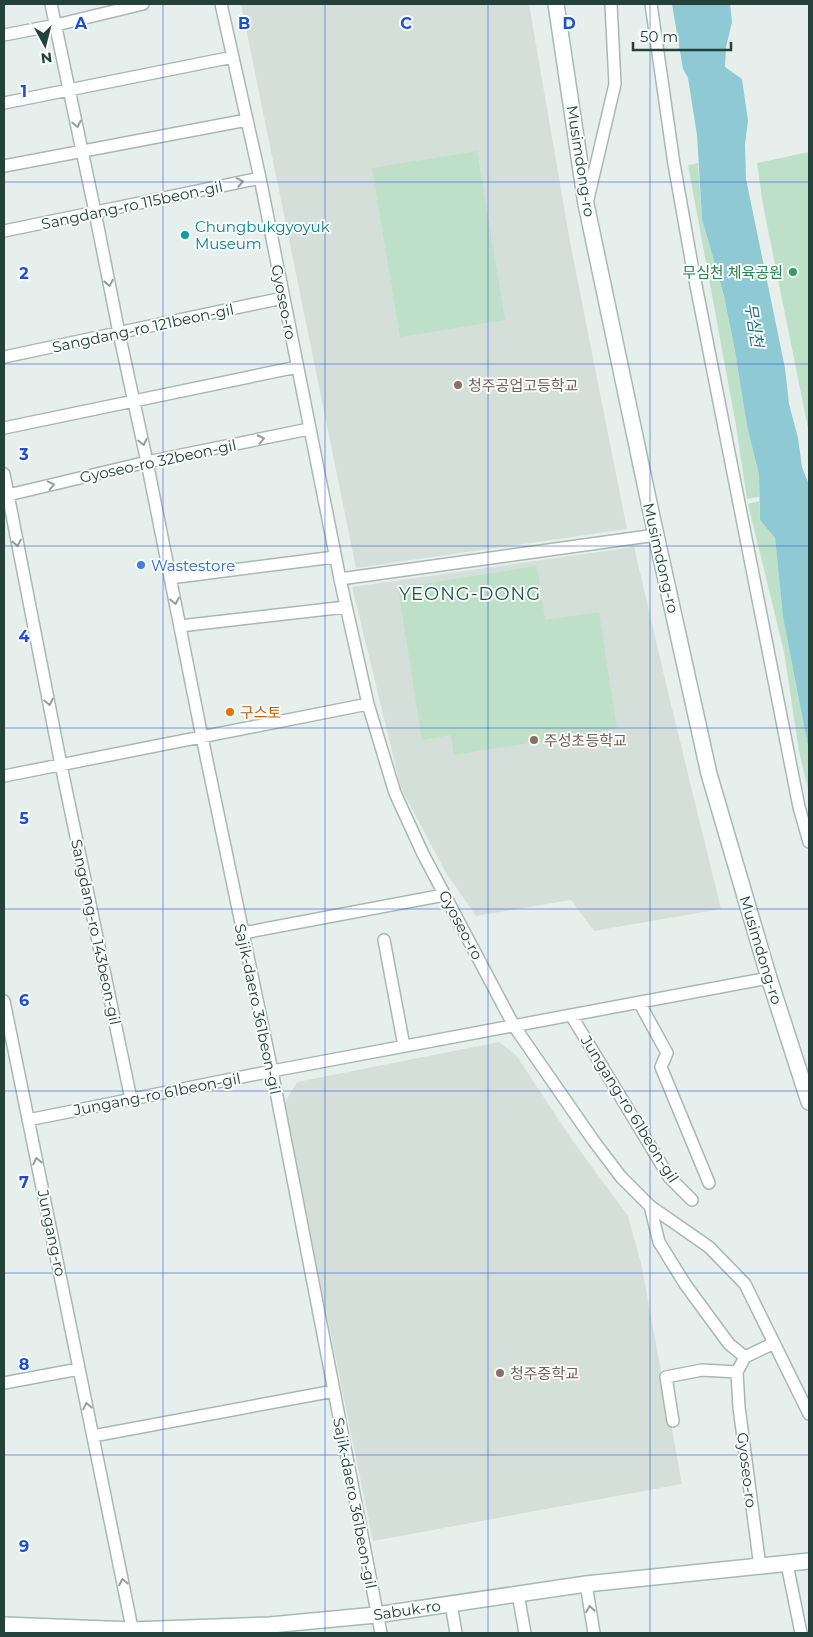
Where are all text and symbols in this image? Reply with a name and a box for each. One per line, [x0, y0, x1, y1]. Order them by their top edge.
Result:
text: A [74, 14, 88, 33]
text: B [238, 14, 250, 33]
text: C [400, 14, 412, 33]
text: D [562, 14, 576, 33]
north arrow [20, 20, 70, 70]
scale bar [633, 20, 730, 52]
text: 50 m [640, 27, 678, 46]
text: N [40, 48, 53, 68]
text: 1 [21, 82, 27, 101]
street label: Musimdong-ro [563, 104, 599, 218]
one-way arrow [71, 119, 81, 128]
street label: Sangdang-ro 115beon-gil [39, 176, 225, 234]
one-way arrow [236, 178, 244, 188]
place label: Chungbukgyoyuk Museum [195, 217, 330, 253]
marker: Chungbukgyoyuk Museum [179, 229, 191, 241]
street label: Gyoseo-ro [267, 263, 301, 341]
place label: 무심천 체육공원 [682, 263, 783, 282]
text: 2 [19, 264, 29, 283]
marker: 무심천 체육공원 [787, 266, 799, 278]
one-way arrow [103, 279, 113, 287]
street label: Sangdang-ro 121beon-gil [50, 299, 236, 357]
water label: 무심천 [741, 302, 767, 351]
place label: 청주공업고등학교 [468, 376, 578, 395]
marker: 청주공업고등학교 [452, 379, 464, 391]
one-way arrow [257, 434, 266, 445]
street label: Gyoseo-ro 32beon-gil [78, 435, 238, 487]
one-way arrow [137, 437, 148, 446]
text: 3 [18, 445, 29, 464]
one-way arrow [47, 480, 56, 491]
street label: Musimdong-ro [639, 501, 683, 615]
one-way arrow [12, 538, 22, 547]
place label: Wastestore [151, 556, 235, 575]
marker: Wastestore [135, 559, 147, 571]
district label: YEONG-DONG [399, 583, 541, 605]
one-way arrow [169, 597, 179, 606]
text: 4 [18, 627, 30, 646]
one-way arrow [43, 698, 53, 707]
place label: 구스토 [240, 703, 281, 722]
marker: 구스토 [224, 706, 236, 718]
place label: 주성초등학교 [544, 731, 627, 750]
marker: 주성초등학교 [528, 734, 540, 746]
text: 5 [19, 809, 29, 828]
street label: Sangdang-ro 143beon-gil [67, 837, 125, 1027]
street label: Gyoseo-ro [435, 887, 487, 963]
street label: Musimdong-ro [735, 893, 787, 1007]
street label: Sajik-daero 361beon-gil [231, 922, 285, 1096]
text: 6 [19, 991, 29, 1010]
street label: Jungang-ro 61beon-gil [576, 1031, 683, 1186]
street label: Jungang-ro 61beon-gil [71, 1068, 242, 1120]
one-way arrow [32, 1156, 43, 1165]
text: 7 [19, 1173, 29, 1192]
street label: Jungang-ro [33, 1187, 70, 1278]
text: 8 [19, 1355, 29, 1374]
place label: 청주중학교 [510, 1364, 579, 1383]
marker: 청주중학교 [494, 1367, 506, 1379]
one-way arrow [82, 1401, 93, 1410]
street label: Sajik-daero 361beon-gil [329, 1416, 381, 1590]
street label: Gyoseo-ro [733, 1431, 761, 1509]
text: 9 [19, 1537, 29, 1556]
one-way arrow [118, 1578, 128, 1587]
street label: Sabuk-ro [372, 1596, 442, 1624]
one-way arrow [585, 1604, 596, 1612]

